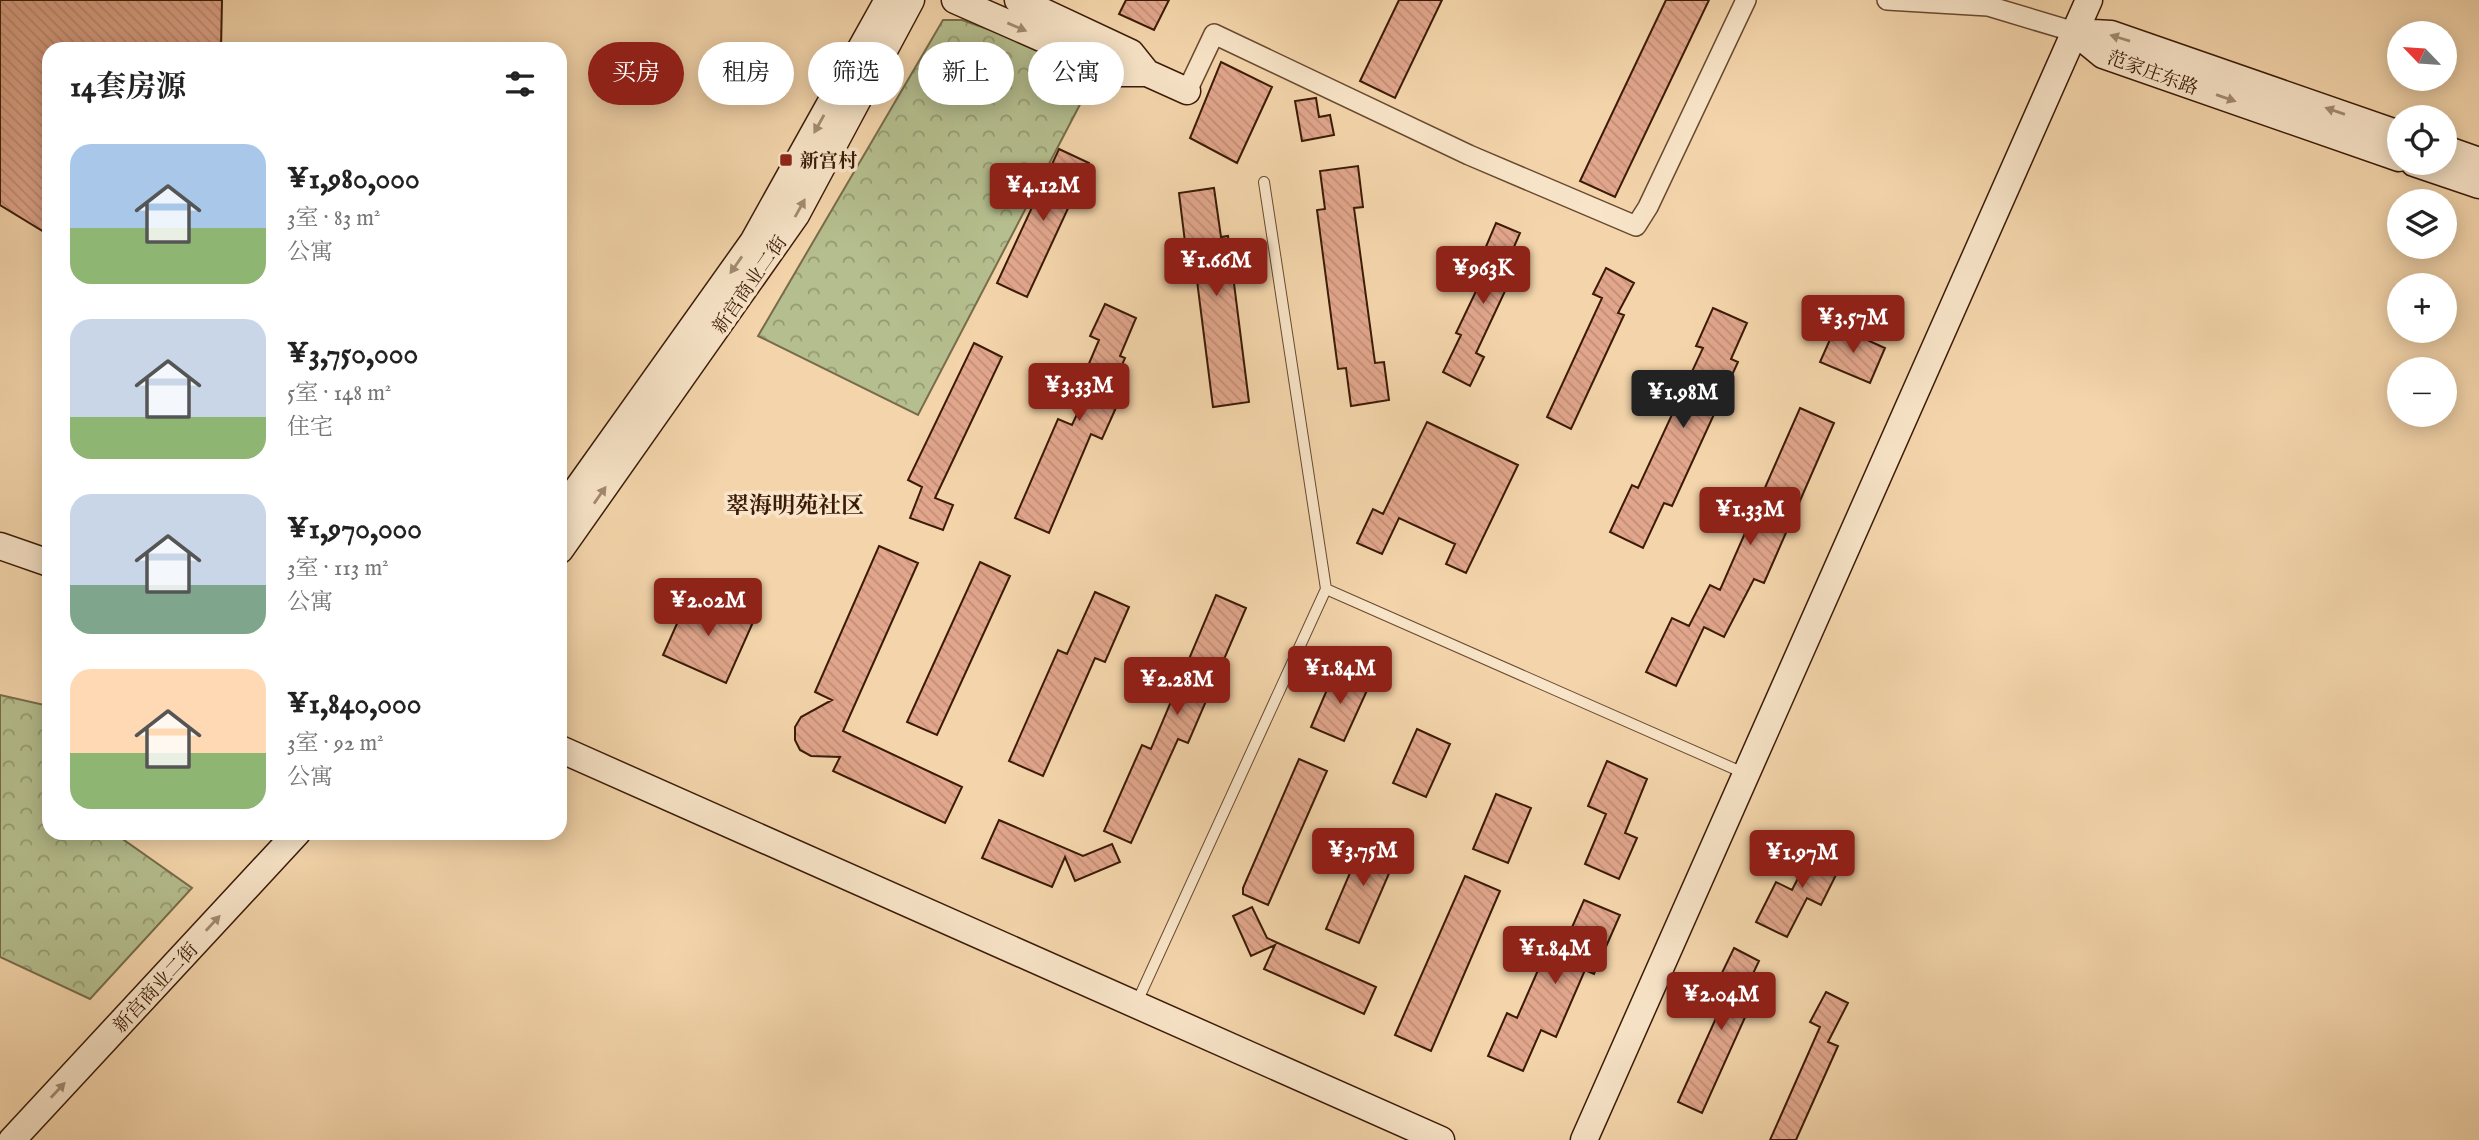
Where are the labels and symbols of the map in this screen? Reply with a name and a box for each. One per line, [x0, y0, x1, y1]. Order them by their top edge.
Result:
north arrow [2387, 21, 2457, 91]
one-way arrow [1007, 22, 1028, 33]
one-way arrow [2109, 32, 2130, 42]
street label: 范家庄东路 [2104, 46, 2201, 101]
one-way arrow [2215, 93, 2236, 104]
one-way arrow [2324, 105, 2345, 116]
one-way arrow [813, 114, 825, 134]
place label: 新宫村 [800, 150, 857, 174]
marker: 新宫村 [778, 152, 794, 168]
pin: ¥4.12M [986, 164, 1100, 223]
one-way arrow [793, 197, 805, 217]
street label: 新宫商业二街 [708, 232, 793, 339]
pin: ¥1.66M [1159, 238, 1273, 298]
pin: ¥963K [1434, 246, 1532, 306]
one-way arrow [729, 256, 743, 274]
pin: ¥3.57M [1796, 296, 1910, 355]
pin: ¥3.33M [1022, 364, 1136, 423]
pin: ¥1.98M [1626, 370, 1740, 430]
one-way arrow [592, 486, 606, 504]
pin: ¥1.33M [1693, 488, 1807, 547]
district label: 翠海明苑社区 [726, 492, 864, 521]
pin: ¥2.02M [651, 578, 765, 638]
pin: ¥1.84M [1283, 646, 1397, 706]
pin: ¥2.28M [1120, 658, 1234, 717]
pin: ¥3.75M [1306, 828, 1420, 888]
pin: ¥1.97M [1745, 830, 1859, 890]
one-way arrow [205, 915, 221, 932]
pin: ¥1.84M [1498, 926, 1612, 986]
street label: 新宫商业二街 [109, 938, 204, 1038]
pin: ¥2.04M [1664, 972, 1778, 1032]
one-way arrow [50, 1082, 66, 1099]

